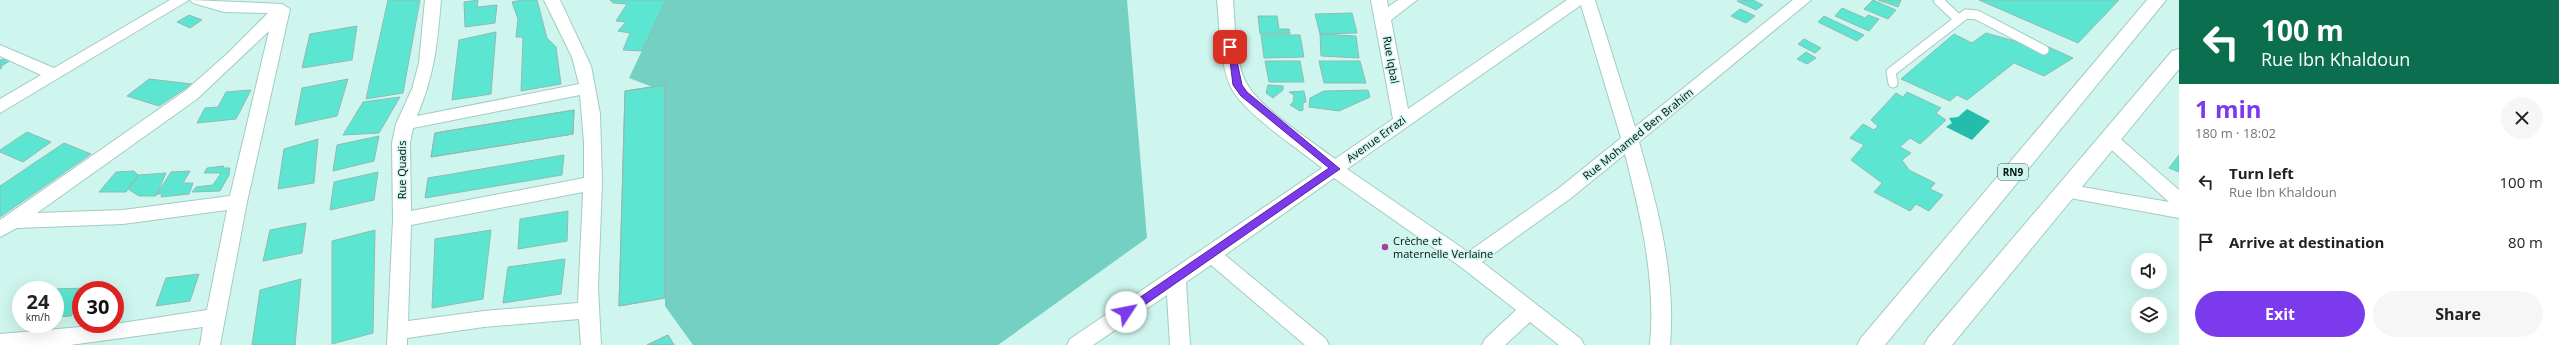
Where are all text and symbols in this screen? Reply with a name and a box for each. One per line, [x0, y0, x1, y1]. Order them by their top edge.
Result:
text: 100 m [2261, 11, 2344, 49]
icon: left [2195, 16, 2247, 68]
pin [1213, 30, 1247, 64]
street label: Rue Iqbal [1380, 35, 1403, 85]
icon: arrive [1219, 36, 1241, 58]
text: Rue Ibn Khaldoun [2261, 47, 2410, 71]
street label: Rue Mohamed Ben Brahim [1579, 84, 1696, 183]
text: 1 min [2195, 92, 2262, 125]
button: close [2501, 97, 2543, 139]
street label: Avenue Errazi [1343, 112, 1409, 165]
text: 180 m · 18:02 [2195, 124, 2276, 142]
street label: Rue Quadis [394, 141, 409, 199]
text: Turn left [2229, 163, 2294, 183]
road number: RN9 [1998, 164, 2028, 180]
icon: left [2195, 171, 2217, 193]
text: 100 m [2499, 172, 2543, 192]
text: Rue Ibn Khaldoun [2229, 183, 2337, 201]
icon: arrive [2195, 231, 2217, 253]
text: Arrive at destination [2229, 232, 2384, 252]
text: 80 m [2508, 232, 2543, 252]
place label: Crèche et maternelle Verlaine [1393, 233, 1493, 261]
marker: Crèche et maternelle Verlaine [1380, 242, 1390, 252]
map controls [2131, 253, 2167, 333]
button: sound [2131, 253, 2167, 289]
speed limit sign: 30 [72, 281, 124, 333]
text: 24 [27, 288, 49, 315]
position arrow [1105, 291, 1147, 333]
button: Exit [2195, 291, 2365, 337]
button: Share [2373, 291, 2543, 337]
button: layers [2131, 297, 2167, 333]
text: km/h [26, 310, 50, 324]

